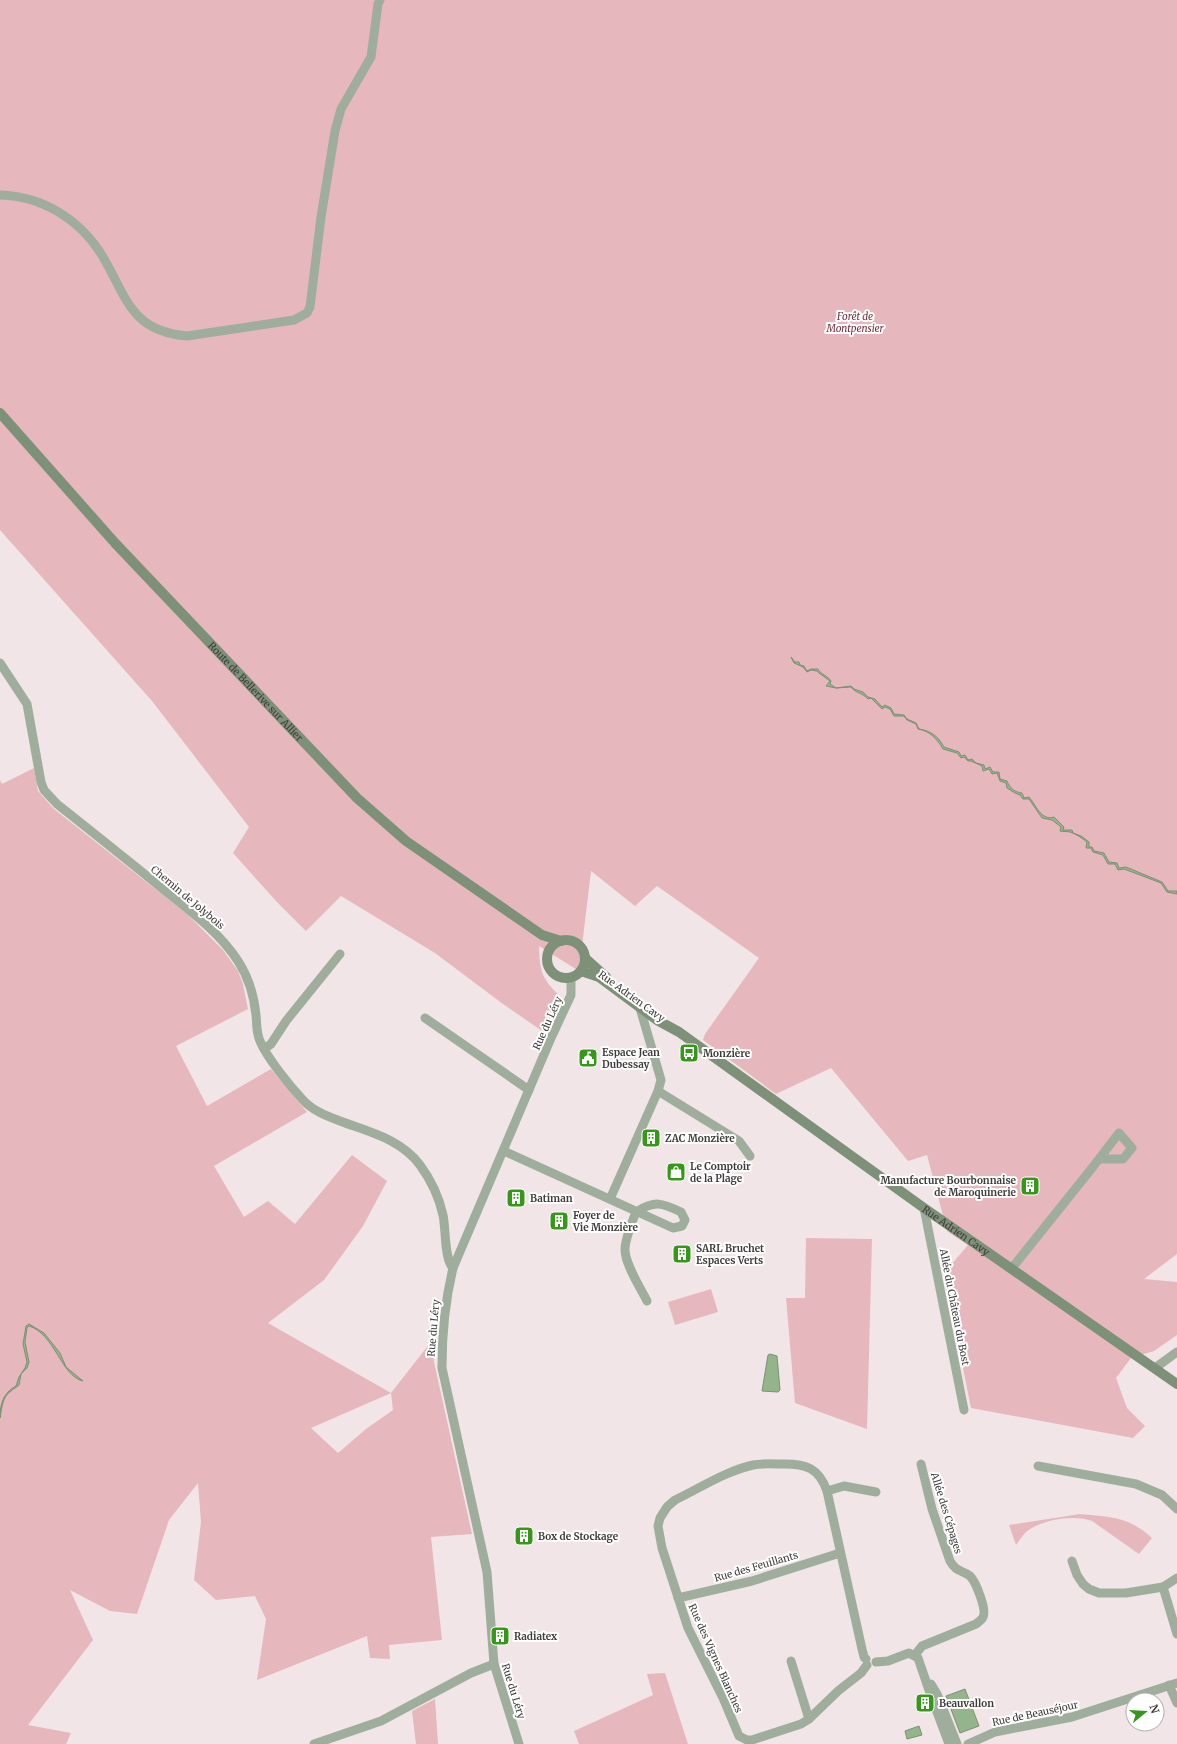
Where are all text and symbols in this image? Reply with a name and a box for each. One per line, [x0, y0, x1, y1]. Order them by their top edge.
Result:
park label: Forêt de Montpensier [825, 310, 884, 335]
street label: Route de Bellerive sur Allier [205, 639, 306, 745]
street label: Chemin de Jolybois [148, 863, 227, 932]
street label: Rue Adrien Cavy [596, 968, 668, 1025]
street label: Rue du Léry [530, 994, 565, 1052]
bus stop icon: Monzière [678, 1042, 700, 1064]
place label: Espace Jean Dubessay [602, 1046, 660, 1071]
public building icon: Espace Jean Dubessay [577, 1047, 599, 1069]
place label: Monzière [703, 1047, 751, 1060]
building icon: ZAC Monzière [640, 1127, 662, 1149]
place label: ZAC Monzière [665, 1132, 735, 1145]
place label: Le Comptoir de la Plage [690, 1160, 751, 1185]
shop icon: Le Comptoir de la Plage [665, 1161, 687, 1183]
place label: Manufacture Bourbonnaise de Maroquinerie [880, 1174, 1017, 1199]
building icon: Manufacture Bourbonnaise de Maroquinerie [1019, 1175, 1041, 1197]
building icon: Batiman [505, 1187, 527, 1209]
place label: Batiman [530, 1192, 573, 1205]
street label: Rue Adrien Cavy [920, 1203, 992, 1259]
place label: Foyer de Vie Monzière [572, 1209, 639, 1234]
building icon: Foyer de Vie Monzière [548, 1210, 570, 1232]
place label: SARL Bruchet Espaces Verts [696, 1242, 764, 1267]
building icon: SARL Bruchet Espaces Verts [671, 1243, 693, 1265]
street label: Allée du Château du Bost [937, 1247, 972, 1367]
street label: Rue du Léry [425, 1299, 442, 1357]
street label: Allée des Cépages [928, 1470, 965, 1556]
building icon: Box de Stockage [513, 1525, 535, 1547]
place label: Box de Stockage [538, 1530, 619, 1543]
street label: Rue des Feuillants [713, 1548, 800, 1585]
street label: Rue des Vignes Blanches [686, 1602, 745, 1715]
building icon: Radiatex [489, 1625, 511, 1647]
place label: Radiatex [514, 1630, 558, 1643]
street label: Rue du Léry [499, 1662, 528, 1721]
building icon: Beauvallon [914, 1692, 936, 1714]
north arrow [1125, 1692, 1165, 1732]
place label: Beauvallon [939, 1697, 994, 1710]
street label: Rue de Beauséjour [991, 1698, 1080, 1729]
text: N [1147, 1703, 1163, 1715]

